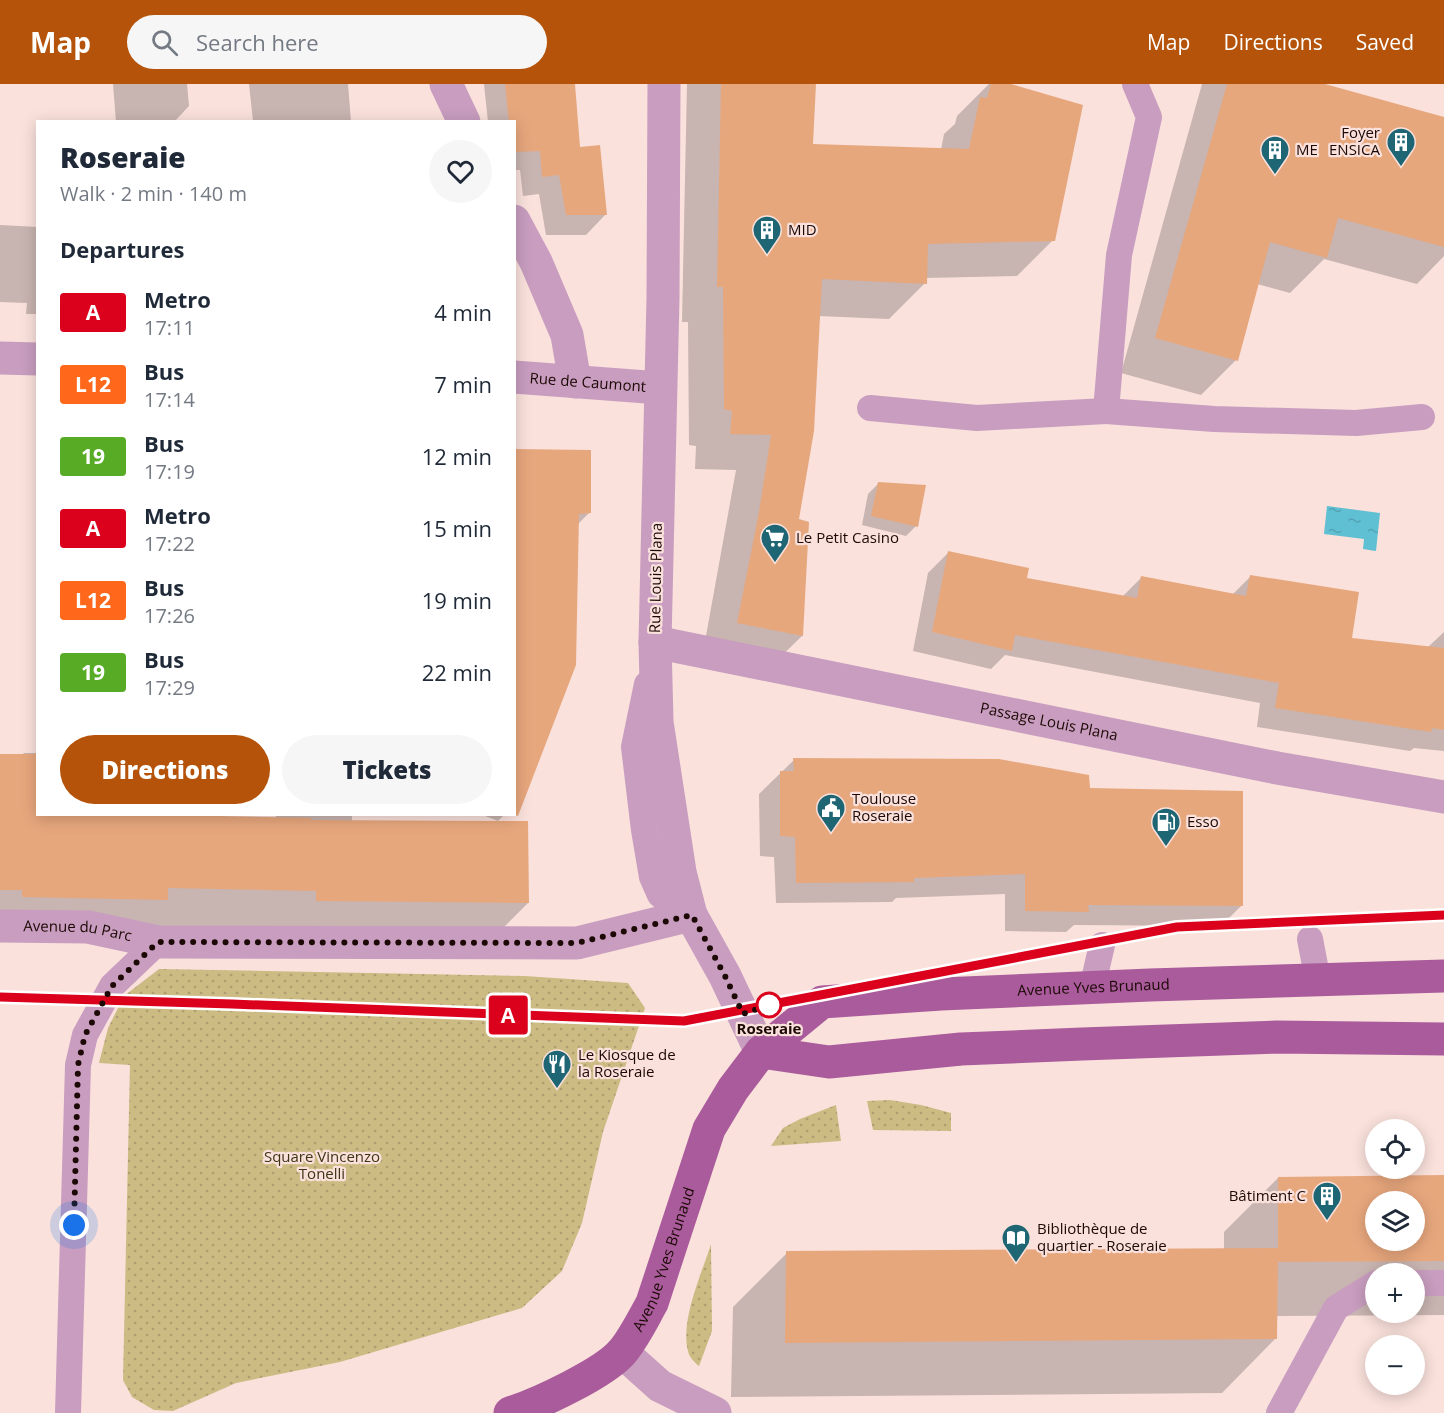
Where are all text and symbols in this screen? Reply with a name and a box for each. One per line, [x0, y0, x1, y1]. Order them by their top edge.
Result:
search box [127, 15, 547, 69]
text: Map [30, 23, 91, 61]
icon: search [148, 26, 181, 59]
text: Search here [196, 27, 319, 57]
text: Map [1147, 28, 1190, 56]
text: Directions [1223, 28, 1323, 56]
text: Saved [1356, 28, 1414, 56]
place label: Foyer ENSICA [1329, 122, 1381, 159]
building icon: Foyer ENSICA [1385, 126, 1417, 168]
building icon: ME [1259, 134, 1291, 176]
text: Roseraie [60, 138, 186, 176]
place label: ME [1296, 139, 1318, 159]
button: heart [429, 140, 492, 203]
text: Walk · 2 min · 140 m [60, 180, 247, 207]
building icon: MID [751, 214, 783, 256]
place label: MID [788, 219, 817, 239]
text: Departures [60, 234, 184, 264]
text: Metro [144, 284, 211, 314]
text: 4 min [434, 297, 492, 327]
text: A [86, 298, 100, 326]
text: 17:11 [144, 314, 195, 341]
text: Bus [144, 356, 184, 386]
street label: Rue de Caumont [529, 367, 647, 396]
text: 7 min [434, 369, 492, 399]
text: L12 [75, 370, 111, 398]
text: 17:14 [144, 386, 195, 413]
text: Bus [144, 428, 184, 458]
text: 12 min [422, 441, 492, 471]
text: 19 [81, 442, 105, 470]
text: 17:19 [144, 458, 195, 485]
text: Metro [144, 500, 211, 530]
text: 15 min [422, 513, 492, 543]
text: A [86, 514, 100, 542]
supermarket icon: Le Petit Casino [759, 522, 791, 564]
street label: Rue Louis Plana [644, 523, 666, 633]
place label: Le Petit Casino [796, 527, 899, 547]
text: 17:22 [144, 530, 195, 557]
text: Bus [144, 572, 184, 602]
text: 19 min [422, 585, 492, 615]
text: L12 [75, 586, 111, 614]
text: 17:26 [144, 602, 195, 629]
text: Bus [144, 644, 184, 674]
text: 22 min [422, 657, 492, 687]
text: 19 [81, 658, 105, 686]
text: 17:29 [144, 674, 195, 701]
street label: Passage Louis Plana [979, 697, 1120, 745]
button: Directions [60, 735, 270, 804]
button: Tickets [282, 735, 492, 804]
place label: Toulouse Roseraie [852, 788, 916, 825]
public building icon: Toulouse Roseraie [815, 792, 847, 834]
fuel station icon: Esso [1150, 806, 1182, 848]
place label: Esso [1187, 811, 1219, 831]
street label: Avenue du Parc [23, 915, 134, 945]
street label: Avenue Yves Brunaud [1017, 973, 1170, 1000]
marker: Roseraie [756, 992, 782, 1018]
line badge: A [488, 996, 528, 1034]
text: A [501, 1001, 515, 1029]
place label: Roseraie [737, 1018, 802, 1038]
place label: Le Kiosque de la Roseraie [578, 1044, 676, 1081]
restaurant icon: Le Kiosque de la Roseraie [541, 1048, 573, 1090]
map controls [1365, 1119, 1425, 1395]
button: locate [1365, 1119, 1425, 1179]
park label: Square Vincenzo Tonelli [264, 1146, 380, 1183]
building icon: Bâtiment C [1311, 1180, 1343, 1222]
street label: Avenue Yves Brunaud [627, 1184, 698, 1335]
place label: Bâtiment C [1229, 1185, 1306, 1205]
button: layers [1365, 1191, 1425, 1251]
your location [59, 1210, 89, 1240]
place label: Bibliothèque de quartier - Roseraie [1037, 1218, 1167, 1255]
library icon: Bibliothèque de quartier - Roseraie [1000, 1222, 1032, 1264]
button: + [1365, 1263, 1425, 1323]
button: − [1365, 1335, 1425, 1395]

